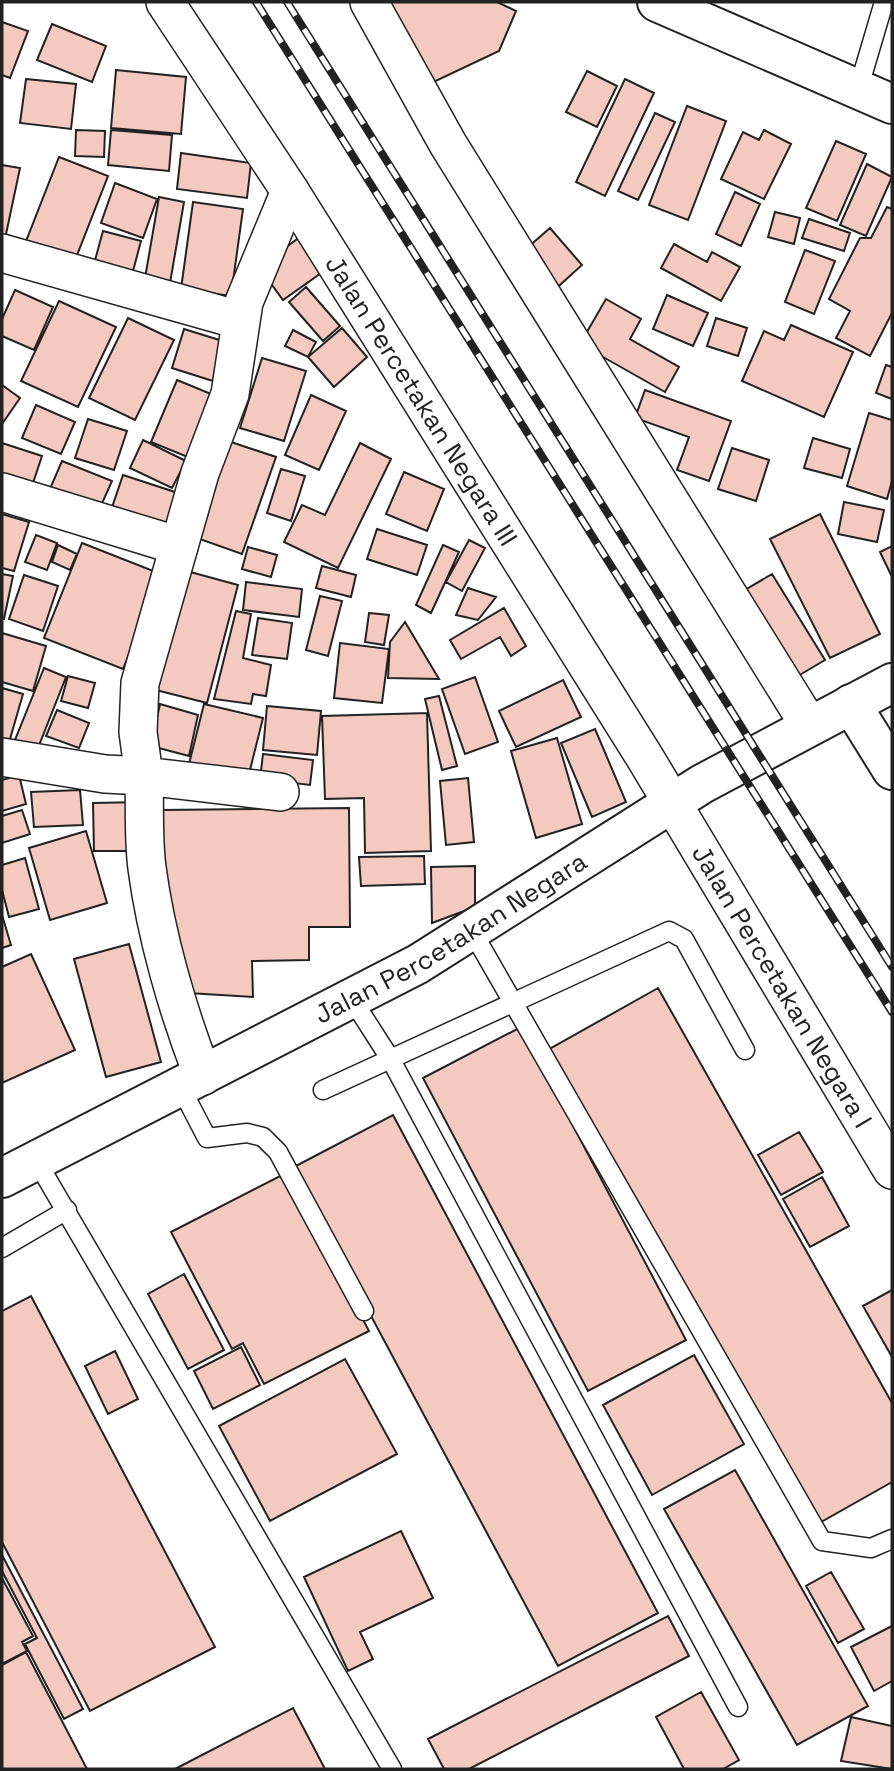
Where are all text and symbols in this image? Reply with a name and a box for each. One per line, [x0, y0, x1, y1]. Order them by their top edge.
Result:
street label: Jalan Percetakan Negara III [318, 249, 525, 552]
street label: Jalan Percetakan Negara I [684, 839, 880, 1134]
street label: Jalan Percetakan Negara [309, 844, 593, 1031]

